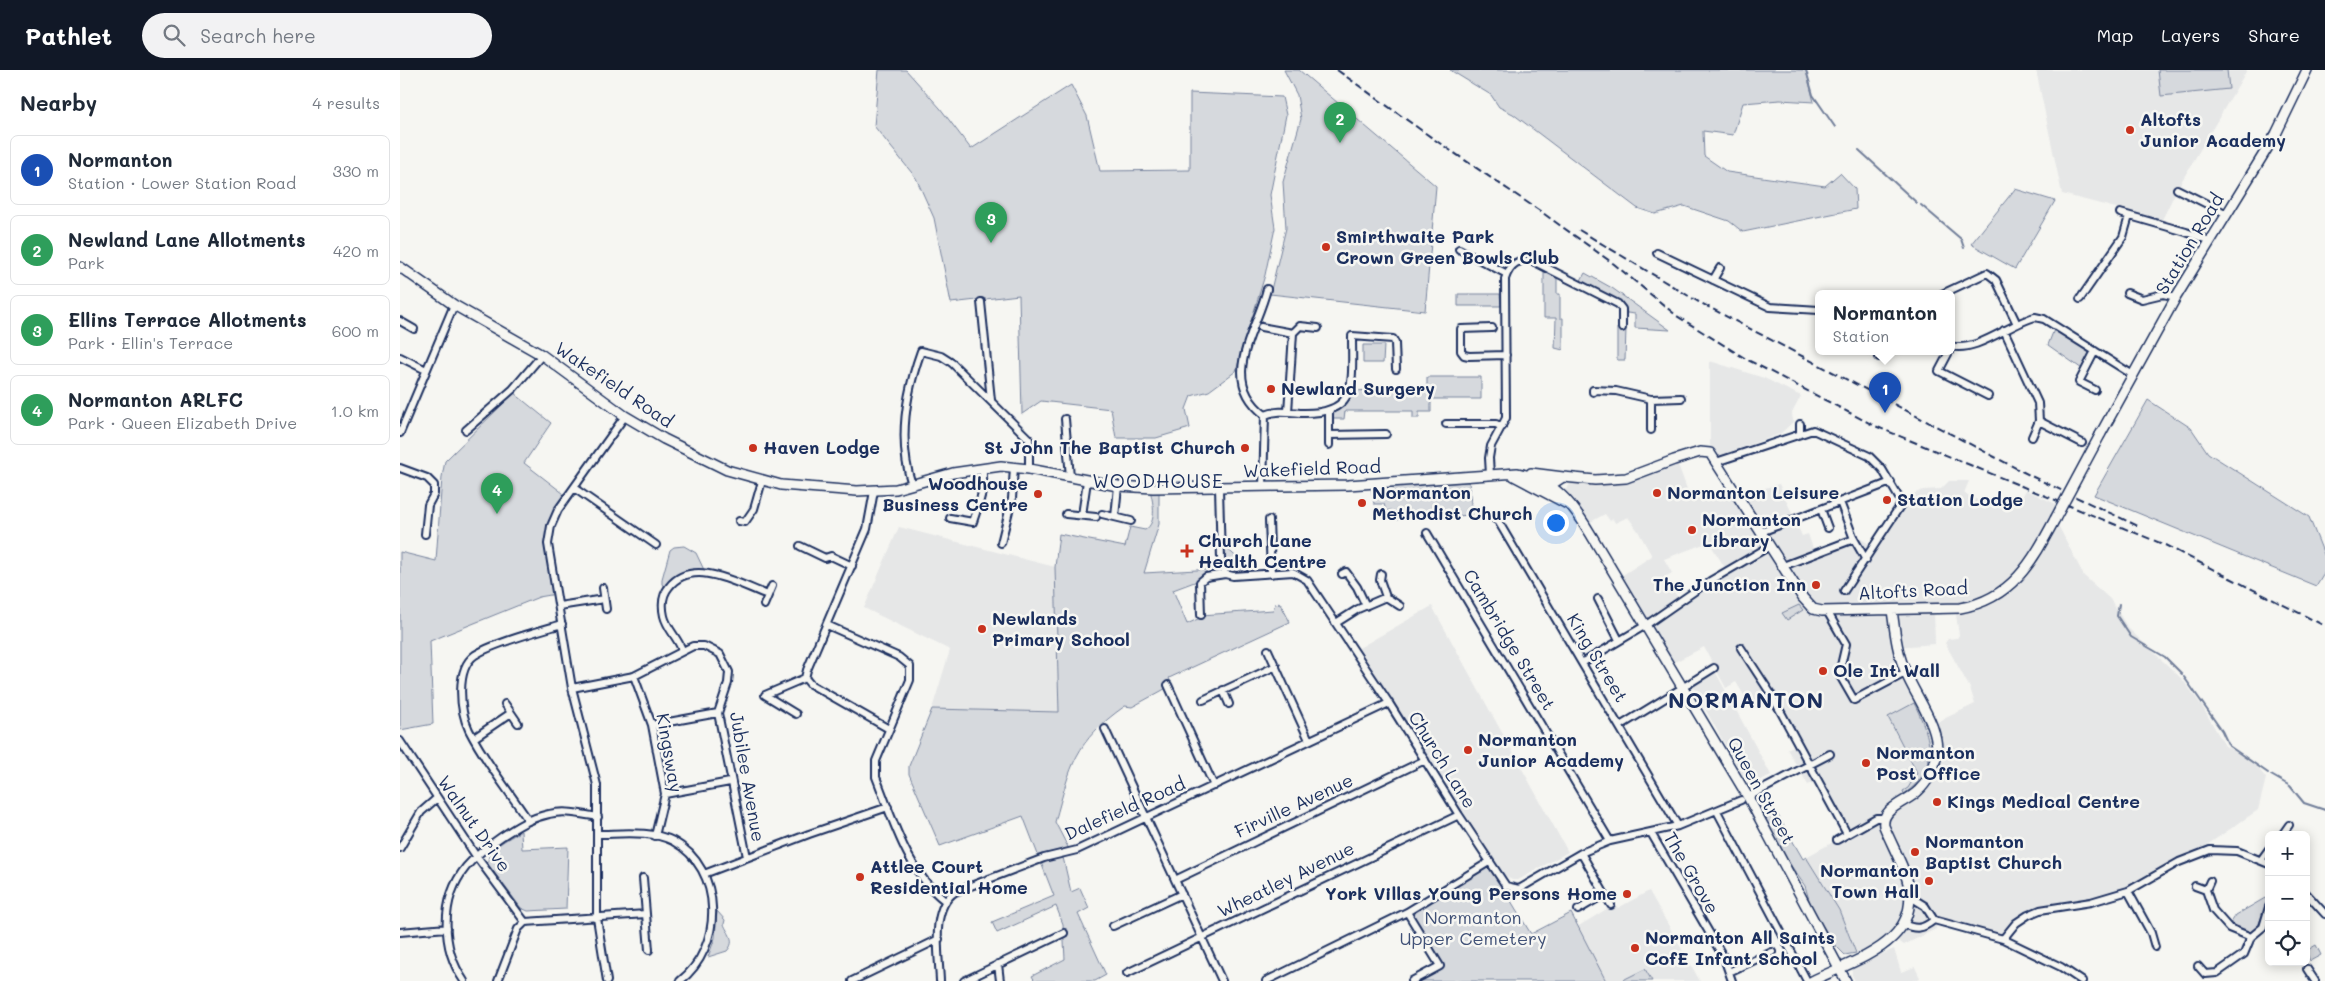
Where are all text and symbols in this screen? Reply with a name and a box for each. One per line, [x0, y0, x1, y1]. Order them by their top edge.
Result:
search box [142, 13, 492, 58]
text: Pathlet [25, 20, 112, 51]
icon: search [160, 21, 188, 49]
text: Search here [200, 23, 316, 48]
text: Map [2097, 23, 2133, 47]
text: Layers [2161, 23, 2220, 47]
text: Share [2248, 23, 2300, 47]
text: Nearby [20, 89, 97, 116]
text: 4 results [312, 92, 380, 113]
pin: 2 [1324, 102, 1356, 143]
place label: Altofts Junior Academy [2140, 107, 2286, 152]
marker: Altofts Junior Academy [2124, 124, 2136, 136]
text: Normanton [68, 147, 172, 172]
text: 1 [33, 160, 41, 181]
text: 330 m [333, 160, 379, 181]
text: Station · Lower Station Road [68, 172, 296, 193]
street label: Station Road [2150, 188, 2229, 299]
pin: 3 [975, 202, 1007, 243]
place label: Smirthwaite Park Crown Green Bowls Club [1336, 224, 1559, 269]
text: Newland Lane Allotments [68, 227, 306, 252]
text: 2 [33, 240, 41, 261]
text: 420 m [333, 240, 379, 261]
marker: Smirthwaite Park Crown Green Bowls Club [1320, 241, 1332, 253]
text: Park [68, 252, 104, 273]
popup [1815, 290, 1955, 355]
text: Normanton [1833, 300, 1937, 325]
text: Ellins Terrace Allotments [68, 307, 307, 332]
text: 3 [32, 320, 42, 341]
text: 600 m [332, 320, 379, 341]
text: Station [1833, 325, 1889, 346]
text: Park · Ellin's Terrace [68, 332, 233, 353]
street label: Wakefield Road [551, 336, 678, 433]
pin: 1 [1869, 372, 1901, 413]
place label: Newland Surgery [1281, 376, 1435, 400]
marker: Newland Surgery [1265, 383, 1277, 395]
text: Normanton ARLFC [68, 387, 243, 412]
text: 4 [32, 400, 42, 421]
text: 1.0 km [331, 400, 379, 421]
text: Park · Queen Elizabeth Drive [68, 412, 297, 433]
place label: Haven Lodge [763, 435, 880, 459]
place label: St John The Baptist Church [984, 435, 1235, 459]
marker: Haven Lodge [747, 442, 759, 454]
marker: St John The Baptist Church [1239, 442, 1251, 454]
street label: Wakefield Road [1243, 454, 1381, 482]
district label: WOODHOUSE [1092, 468, 1224, 493]
place label: Woodhouse Business Centre [882, 471, 1028, 516]
pin: 4 [481, 473, 513, 514]
place label: Normanton Methodist Church [1372, 480, 1532, 525]
place label: Normanton Leisure [1667, 480, 1839, 504]
marker: Normanton Leisure [1651, 487, 1663, 499]
place label: Station Lodge [1897, 487, 2024, 511]
marker: Woodhouse Business Centre [1032, 488, 1044, 500]
marker: Station Lodge [1881, 494, 1893, 506]
marker: Normanton Methodist Church [1356, 497, 1368, 509]
place label: Normanton Library [1702, 507, 1801, 552]
your location [1543, 510, 1569, 536]
marker: Normanton Library [1686, 524, 1698, 536]
place label: Church Lane Health Centre [1198, 528, 1327, 573]
marker: Church Lane Health Centre [1180, 544, 1194, 558]
street label: Cambridge Street [1458, 565, 1561, 714]
place label: The Junction Inn [1653, 572, 1806, 596]
street label: Altofts Road [1857, 575, 1968, 605]
marker: The Junction Inn [1810, 579, 1822, 591]
place label: Newlands Primary School [992, 606, 1130, 651]
street label: King Street [1562, 608, 1634, 706]
marker: Newlands Primary School [976, 623, 988, 635]
place label: Ole Int Wall [1833, 658, 1940, 682]
marker: Ole Int Wall [1817, 665, 1829, 677]
district label: NORMANTON [1668, 685, 1824, 714]
street label: Church Lane [1403, 706, 1482, 813]
street label: Jubilee Avenue [725, 710, 771, 844]
street label: Kingsway [651, 711, 689, 794]
place label: Normanton Junior Academy [1478, 727, 1624, 772]
street label: Queen Street [1722, 733, 1801, 848]
place label: Normanton Post Office [1876, 740, 1981, 785]
marker: Normanton Junior Academy [1462, 744, 1474, 756]
marker: Normanton Post Office [1860, 757, 1872, 769]
street label: Firville Avenue [1231, 767, 1357, 843]
street label: Walnut Drive [433, 770, 517, 876]
street label: Dalefield Road [1061, 771, 1189, 845]
place label: Kings Medical Centre [1947, 789, 2140, 813]
marker: Kings Medical Centre [1931, 796, 1943, 808]
street label: The Grove [1659, 827, 1725, 918]
place label: Normanton Baptist Church [1925, 829, 2062, 874]
map controls [2265, 831, 2310, 966]
button: + [2265, 831, 2310, 876]
street label: Wheatley Avenue [1213, 836, 1358, 923]
marker: Normanton Baptist Church [1909, 846, 1921, 858]
place label: Attlee Court Residential Home [870, 854, 1028, 899]
place label: Normanton Town Hall [1820, 858, 1919, 903]
marker: Attlee Court Residential Home [854, 871, 866, 883]
marker: Normanton Town Hall [1923, 875, 1935, 887]
button: − [2265, 876, 2310, 921]
place label: York Villas Young Persons Home [1325, 881, 1617, 905]
marker: York Villas Young Persons Home [1621, 888, 1633, 900]
park label: Normanton Upper Cemetery [1399, 905, 1547, 950]
button: locate [2265, 921, 2310, 966]
place label: Normanton All Saints CofE Infant School [1645, 925, 1835, 970]
marker: Normanton All Saints CofE Infant School [1629, 942, 1641, 954]

